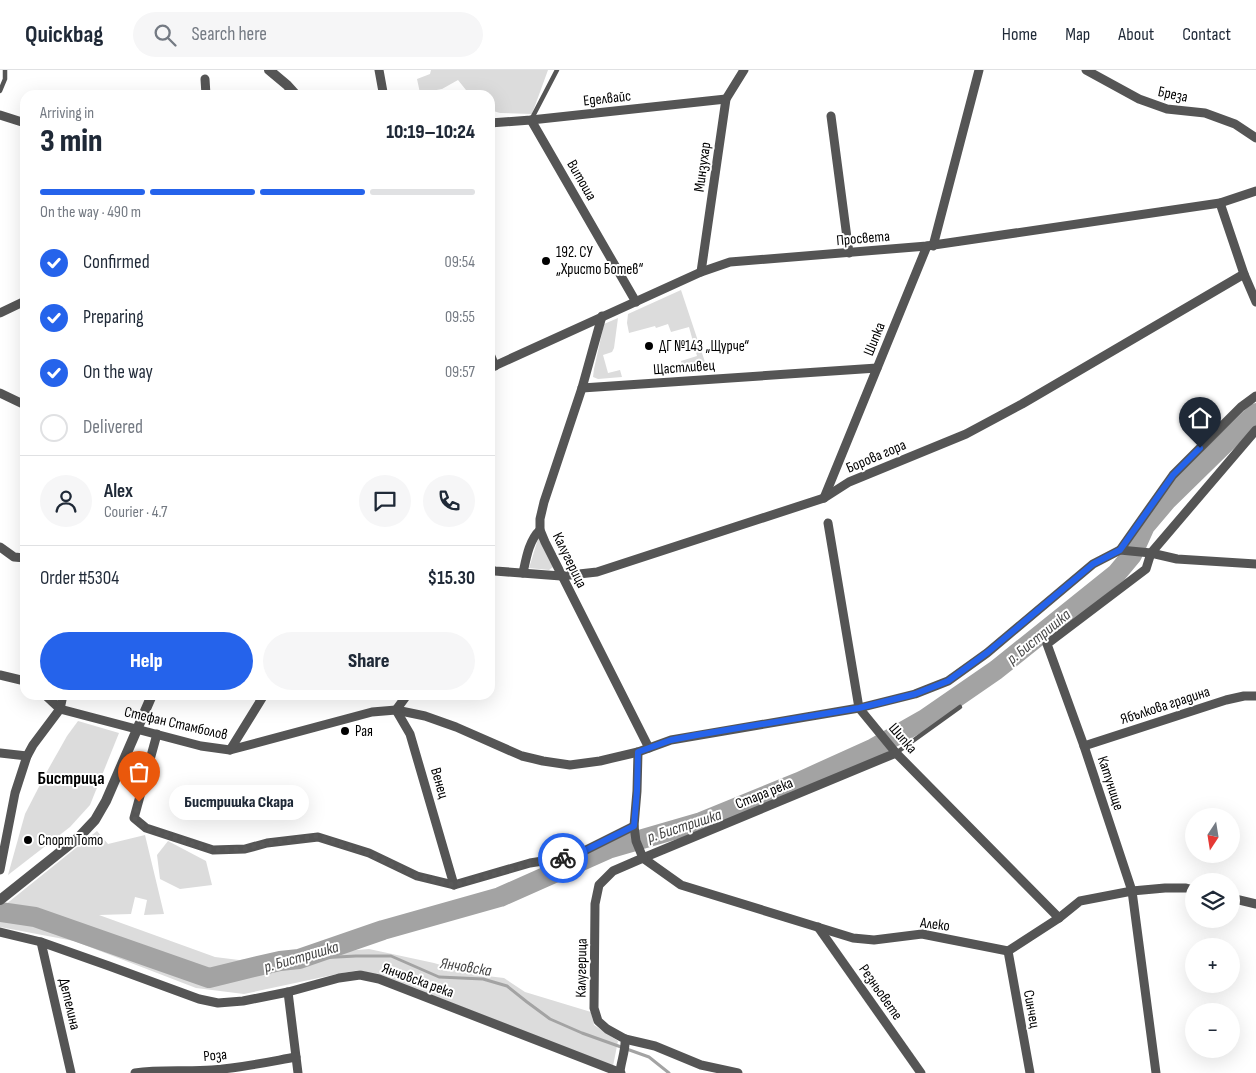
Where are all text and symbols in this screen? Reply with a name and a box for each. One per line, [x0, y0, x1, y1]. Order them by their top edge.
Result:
search box [133, 12, 483, 57]
text: Quickbag [25, 20, 103, 49]
icon: search [151, 21, 179, 49]
text: Search here [191, 23, 267, 46]
text: Home [1002, 24, 1037, 45]
text: Map [1065, 24, 1090, 45]
text: About [1118, 24, 1154, 45]
text: Contact [1182, 24, 1231, 45]
street label: Бреза [1156, 82, 1190, 107]
street label: Еделвайс [582, 87, 632, 110]
text: Arriving in [40, 104, 94, 123]
text: 10:19–10:24 [386, 121, 475, 144]
text: 3 min [40, 122, 102, 161]
street label: Минзухар [690, 141, 715, 193]
street label: Витоша [562, 156, 601, 204]
text: On the way · 490 m [40, 203, 141, 222]
street label: Просвета [835, 227, 891, 250]
place label: 192. СУ „Христо Ботев“ [556, 243, 644, 279]
icon: check [40, 249, 68, 277]
text: Confirmed [83, 251, 150, 274]
text: 09:54 [445, 253, 475, 272]
marker: 192. СУ „Христо Ботев“ [540, 255, 552, 267]
icon: check [40, 304, 68, 332]
text: Preparing [83, 306, 144, 329]
text: 09:55 [445, 308, 475, 327]
street label: Шипка [859, 320, 890, 359]
place label: ДГ №143 „Щурче“ [659, 337, 749, 356]
marker: ДГ №143 „Щурче“ [643, 340, 655, 352]
street label: Щастливец [653, 356, 716, 379]
icon: check [40, 359, 68, 387]
text: On the way [83, 361, 153, 384]
text: 09:57 [445, 363, 475, 382]
pin [1179, 397, 1221, 448]
icon: home [1186, 404, 1214, 432]
text: Delivered [83, 416, 143, 439]
street label: Борова гора [843, 435, 909, 478]
button: person [40, 475, 92, 527]
button: chat [359, 475, 411, 527]
button: phone [423, 475, 475, 527]
text: Alex [104, 480, 133, 503]
text: Courier · 4.7 [104, 503, 167, 522]
street label: Калугерица [548, 529, 591, 591]
text: Order #5304 [40, 567, 119, 590]
text: $15.30 [428, 567, 475, 590]
water label: р. Бистришка [1002, 605, 1075, 669]
button: Help [40, 632, 253, 690]
button: Share [263, 632, 475, 690]
street label: Ябълкова градина [1118, 682, 1213, 729]
street label: Стефан Стамболов [122, 702, 229, 745]
street label: Шипка [884, 719, 921, 758]
place label: Рая [355, 722, 373, 741]
marker: Рая [339, 725, 351, 737]
pin [118, 751, 160, 802]
street label: Катунище [1093, 754, 1128, 813]
icon: bag [125, 758, 153, 786]
street label: Венец [426, 765, 453, 801]
district label: Бистрица [37, 768, 105, 789]
street label: Стара река [733, 773, 796, 814]
callout: Бистришка Скара [169, 784, 309, 820]
text: Бистришка Скара [184, 793, 294, 812]
water label: р. Бистришка [644, 805, 724, 848]
north arrow [1185, 808, 1240, 862]
map controls [1185, 808, 1240, 1058]
place label: Спорт Тото [38, 831, 103, 850]
courier [538, 833, 588, 883]
marker: Спорт Тото [22, 834, 34, 846]
icon: bike [549, 844, 577, 872]
button: layers [1185, 873, 1240, 928]
street label: Алеко [918, 913, 951, 936]
water label: р. Бистришка [261, 938, 341, 977]
street label: Калугерица [571, 938, 592, 998]
button: + [1185, 938, 1240, 993]
water label: Янчовска [438, 954, 493, 981]
street label: Янчовска река [379, 959, 457, 1002]
street label: Резньовете [854, 961, 907, 1024]
street label: Детелина [54, 976, 85, 1032]
street label: Синчец [1019, 989, 1044, 1030]
button: − [1185, 1003, 1240, 1058]
street label: Роза [202, 1045, 228, 1066]

